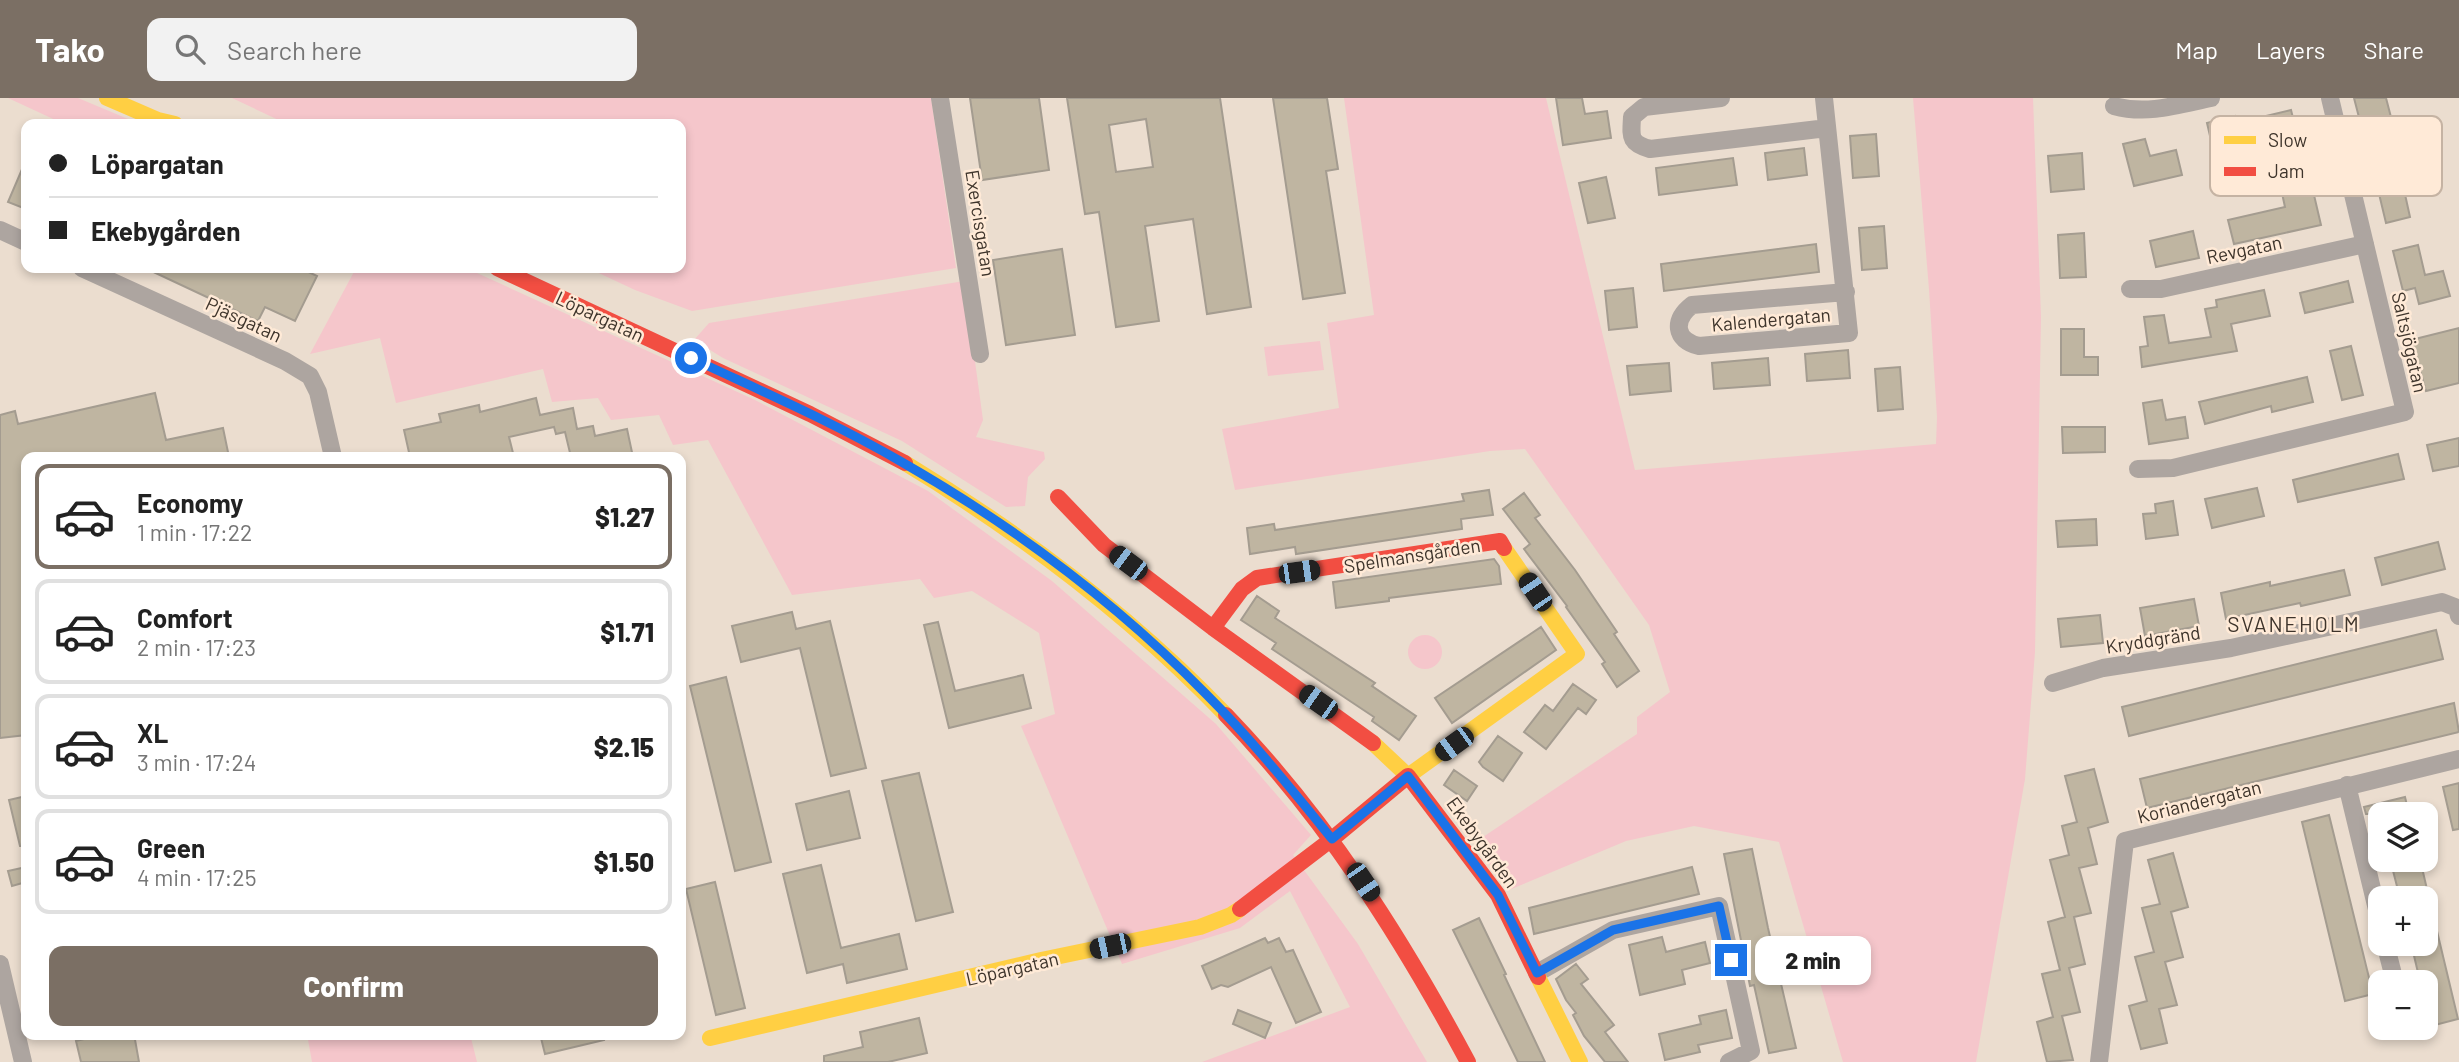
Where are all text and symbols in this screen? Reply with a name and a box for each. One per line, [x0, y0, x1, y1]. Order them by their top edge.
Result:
search box [147, 18, 637, 81]
text: Tako [35, 29, 105, 69]
icon: search [171, 30, 209, 68]
text: Search here [227, 34, 362, 65]
text: Map [2175, 35, 2218, 64]
text: Layers [2256, 35, 2325, 64]
text: Share [2363, 35, 2424, 64]
legend [2210, 116, 2442, 196]
text: Slow [2268, 128, 2307, 151]
text: Löpargatan [91, 148, 224, 179]
text: Jam [2268, 159, 2304, 182]
street label: Exercisgatan [961, 168, 1001, 278]
text: Ekebygården [91, 215, 240, 246]
street label: Revgatan [2204, 230, 2284, 268]
street label: Löpargatan [552, 286, 648, 346]
street label: Saltsjögatan [2387, 289, 2433, 395]
street label: Pjäsgatan [202, 291, 286, 347]
street label: Kalendergatan [1710, 302, 1832, 336]
route start [675, 342, 707, 374]
icon: car [53, 485, 116, 548]
text: Economy [137, 487, 243, 518]
text: $1.27 [595, 501, 654, 532]
text: 1 min · 17:22 [137, 518, 252, 546]
street label: Spelmansgården [1342, 533, 1482, 577]
car [1105, 542, 1152, 584]
car [1277, 559, 1322, 585]
car [1515, 569, 1556, 615]
icon: car [53, 600, 116, 663]
text: Comfort [137, 602, 233, 633]
district label: SVANEHOLM [2227, 611, 2361, 636]
text: $1.71 [600, 616, 654, 647]
street label: Kryddgränd [2104, 620, 2202, 658]
text: 2 min · 17:23 [137, 633, 256, 661]
car [1295, 681, 1342, 723]
icon: car [53, 715, 116, 778]
text: XL [137, 717, 168, 748]
car [1431, 723, 1478, 765]
text: $2.15 [594, 731, 654, 762]
text: 3 min · 17:24 [137, 748, 257, 776]
street label: Koriandergatan [2135, 774, 2263, 828]
street label: Ekebygården [1442, 792, 1524, 892]
map controls [2368, 802, 2438, 1040]
button: layers [2368, 802, 2438, 872]
icon: car [53, 830, 116, 893]
text: Green [137, 832, 205, 863]
text: $1.50 [594, 846, 654, 877]
car [1343, 859, 1384, 905]
text: 4 min · 17:25 [137, 863, 256, 891]
button: + [2368, 886, 2438, 956]
car [1088, 931, 1133, 961]
callout: 2 min [1756, 936, 1871, 984]
route end [1715, 944, 1747, 976]
button: Confirm [49, 946, 658, 1026]
street label: Löpargatan [963, 946, 1061, 990]
text: 2 min [1785, 946, 1841, 974]
button: − [2368, 970, 2438, 1040]

